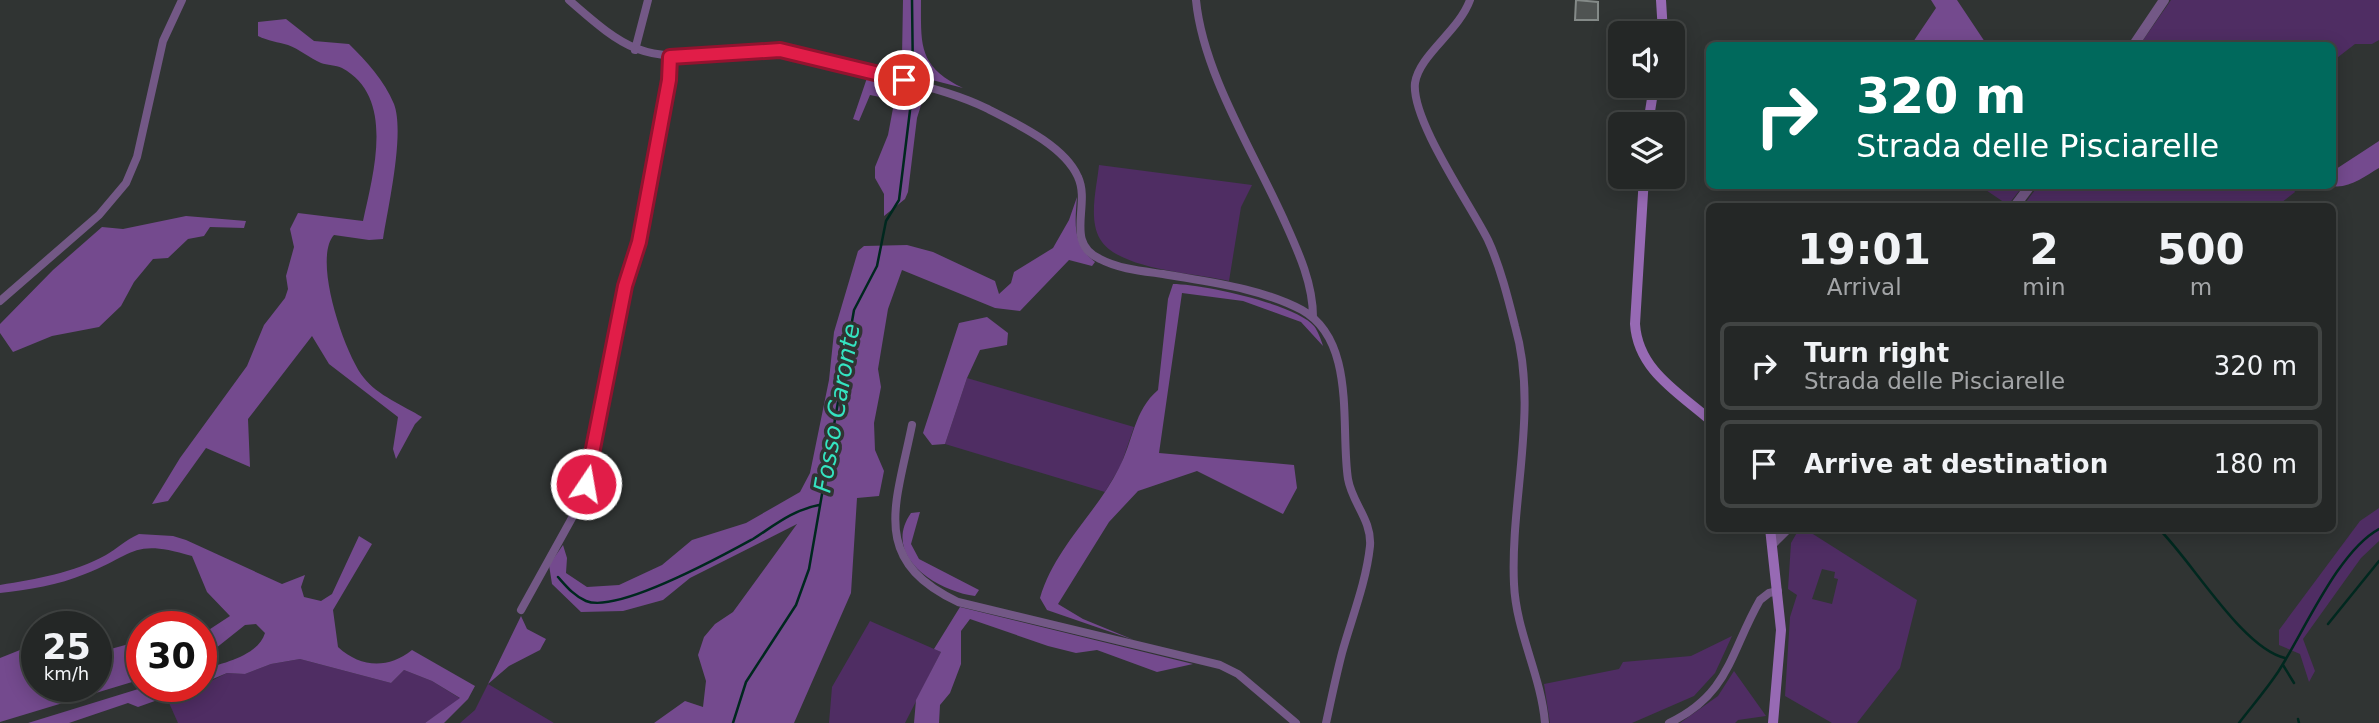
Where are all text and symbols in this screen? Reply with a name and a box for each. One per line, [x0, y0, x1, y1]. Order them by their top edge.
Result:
map controls [1608, 21, 1685, 189]
button: sound [1608, 21, 1685, 98]
pin [874, 50, 934, 110]
icon: arrive [885, 61, 923, 99]
text: 320 m [1856, 68, 2026, 125]
icon: right [1741, 70, 1832, 161]
button: layers [1608, 112, 1685, 189]
text: Strada delle Pisciarelle [1856, 127, 2219, 165]
text: 19:01 [1797, 225, 1931, 274]
text: 2 [2029, 225, 2059, 274]
text: 500 [2157, 225, 2245, 274]
text: Arrival [1827, 274, 1902, 300]
text: min [2022, 274, 2066, 300]
text: m [2190, 274, 2212, 300]
water label: Fosso Caronte [808, 321, 866, 495]
text: Turn right [1804, 338, 1949, 368]
icon: right [1745, 347, 1783, 385]
text: 320 m [2214, 351, 2297, 381]
text: Strada delle Pisciarelle [1804, 368, 2065, 394]
icon: arrive [1745, 445, 1783, 483]
position arrow [549, 447, 623, 521]
text: Arrive at destination [1804, 449, 2108, 479]
text: 180 m [2214, 449, 2297, 479]
speed limit sign: 30 [126, 611, 217, 702]
text: 25 [42, 627, 91, 667]
text: km/h [44, 663, 89, 684]

